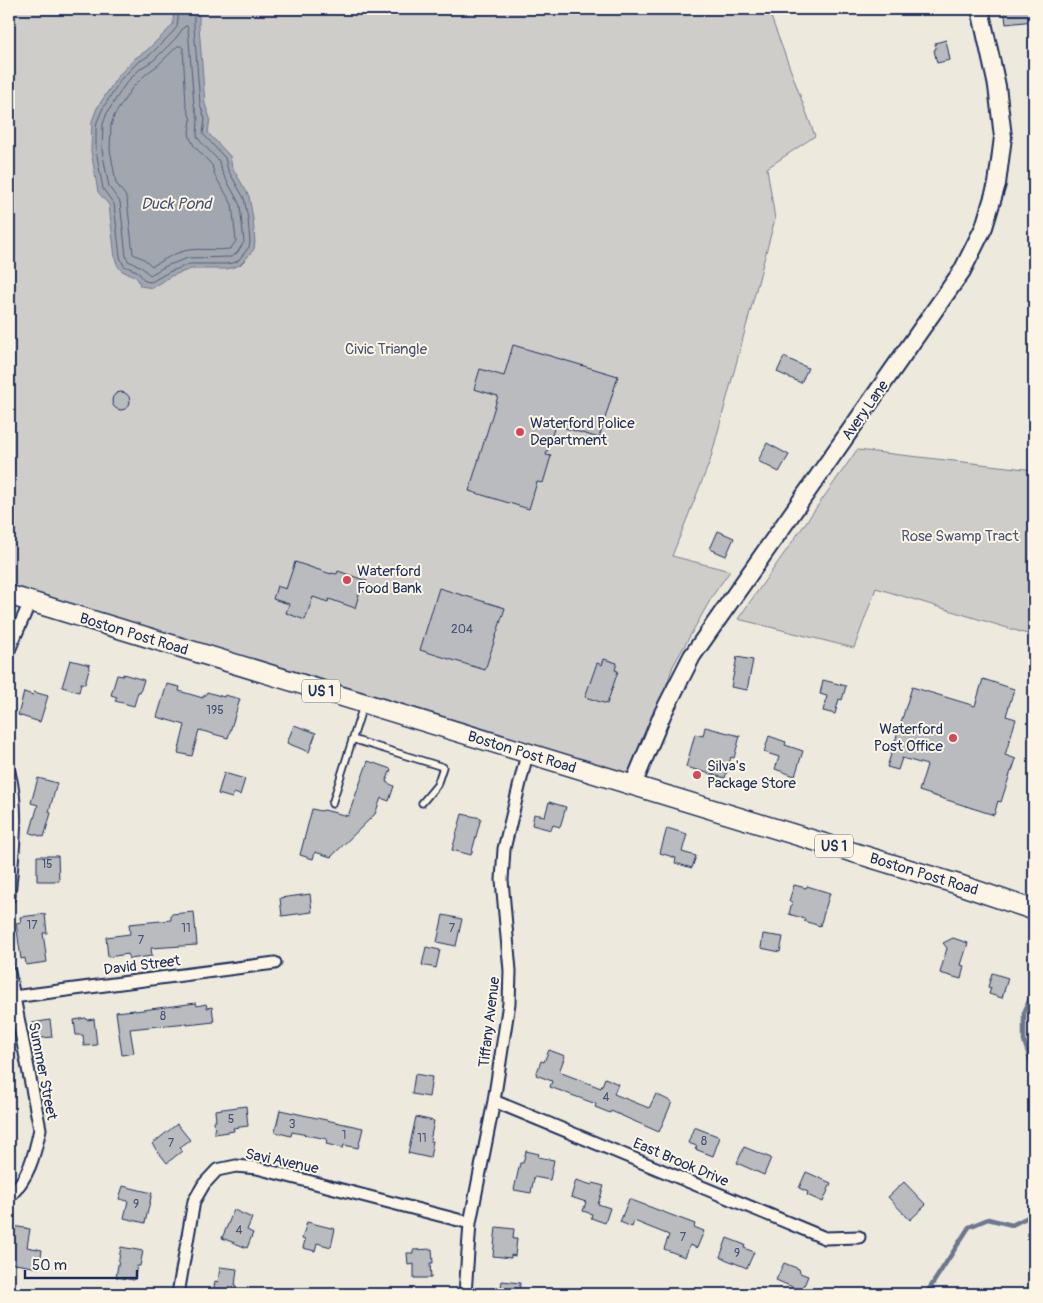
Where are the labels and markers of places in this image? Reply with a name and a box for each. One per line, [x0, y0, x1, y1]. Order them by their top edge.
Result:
place label: Waterford Police Department [530, 414, 635, 450]
marker: Waterford Police Department [514, 426, 526, 438]
place label: Waterford Food Bank [357, 562, 423, 598]
marker: Waterford Food Bank [341, 574, 353, 586]
place label: Waterford Post Office [874, 720, 944, 756]
marker: Waterford Post Office [947, 732, 959, 744]
place label: Silva's Package Store [707, 757, 797, 793]
marker: Silva's Package Store [691, 769, 703, 781]

